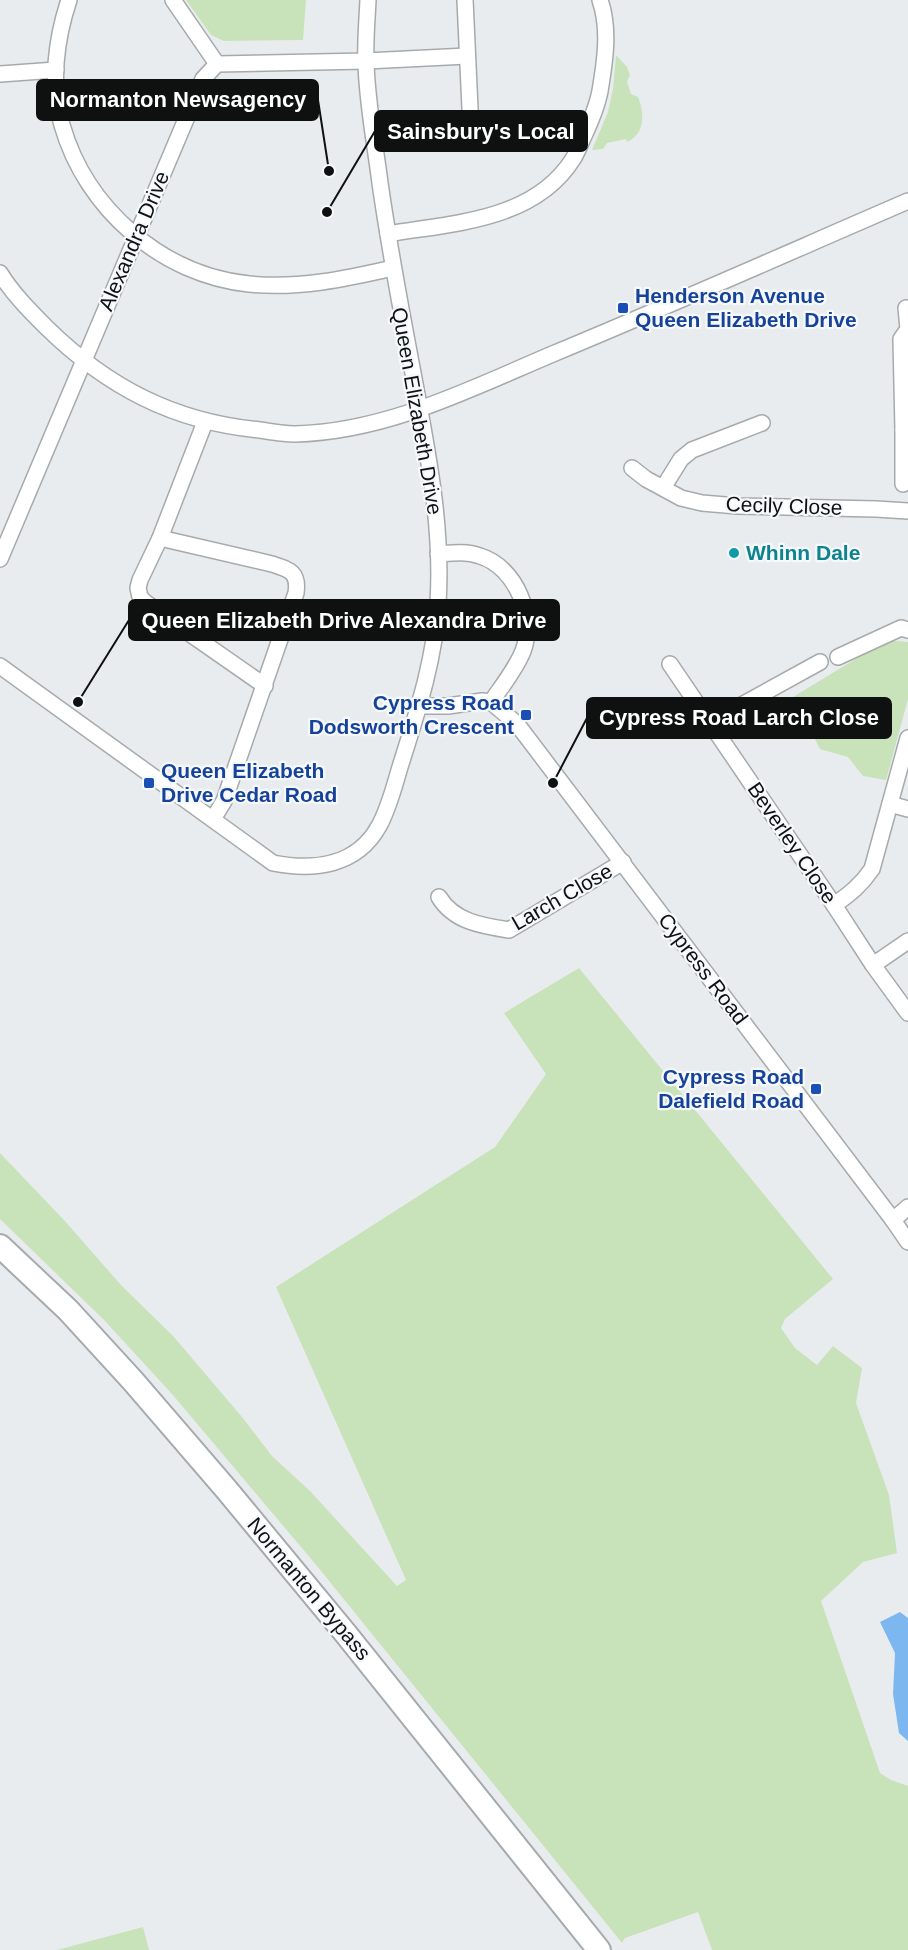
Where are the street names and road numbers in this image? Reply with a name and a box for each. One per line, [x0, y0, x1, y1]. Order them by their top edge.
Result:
street label: Alexandra Drive [94, 168, 173, 314]
street label: Queen Elizabeth Drive [388, 305, 447, 516]
street label: Cecily Close [725, 492, 843, 519]
street label: Beverley Close [743, 778, 841, 908]
street label: Larch Close [507, 859, 616, 935]
street label: Cypress Road [654, 909, 753, 1029]
street label: Normanton Bypass [243, 1513, 376, 1664]

